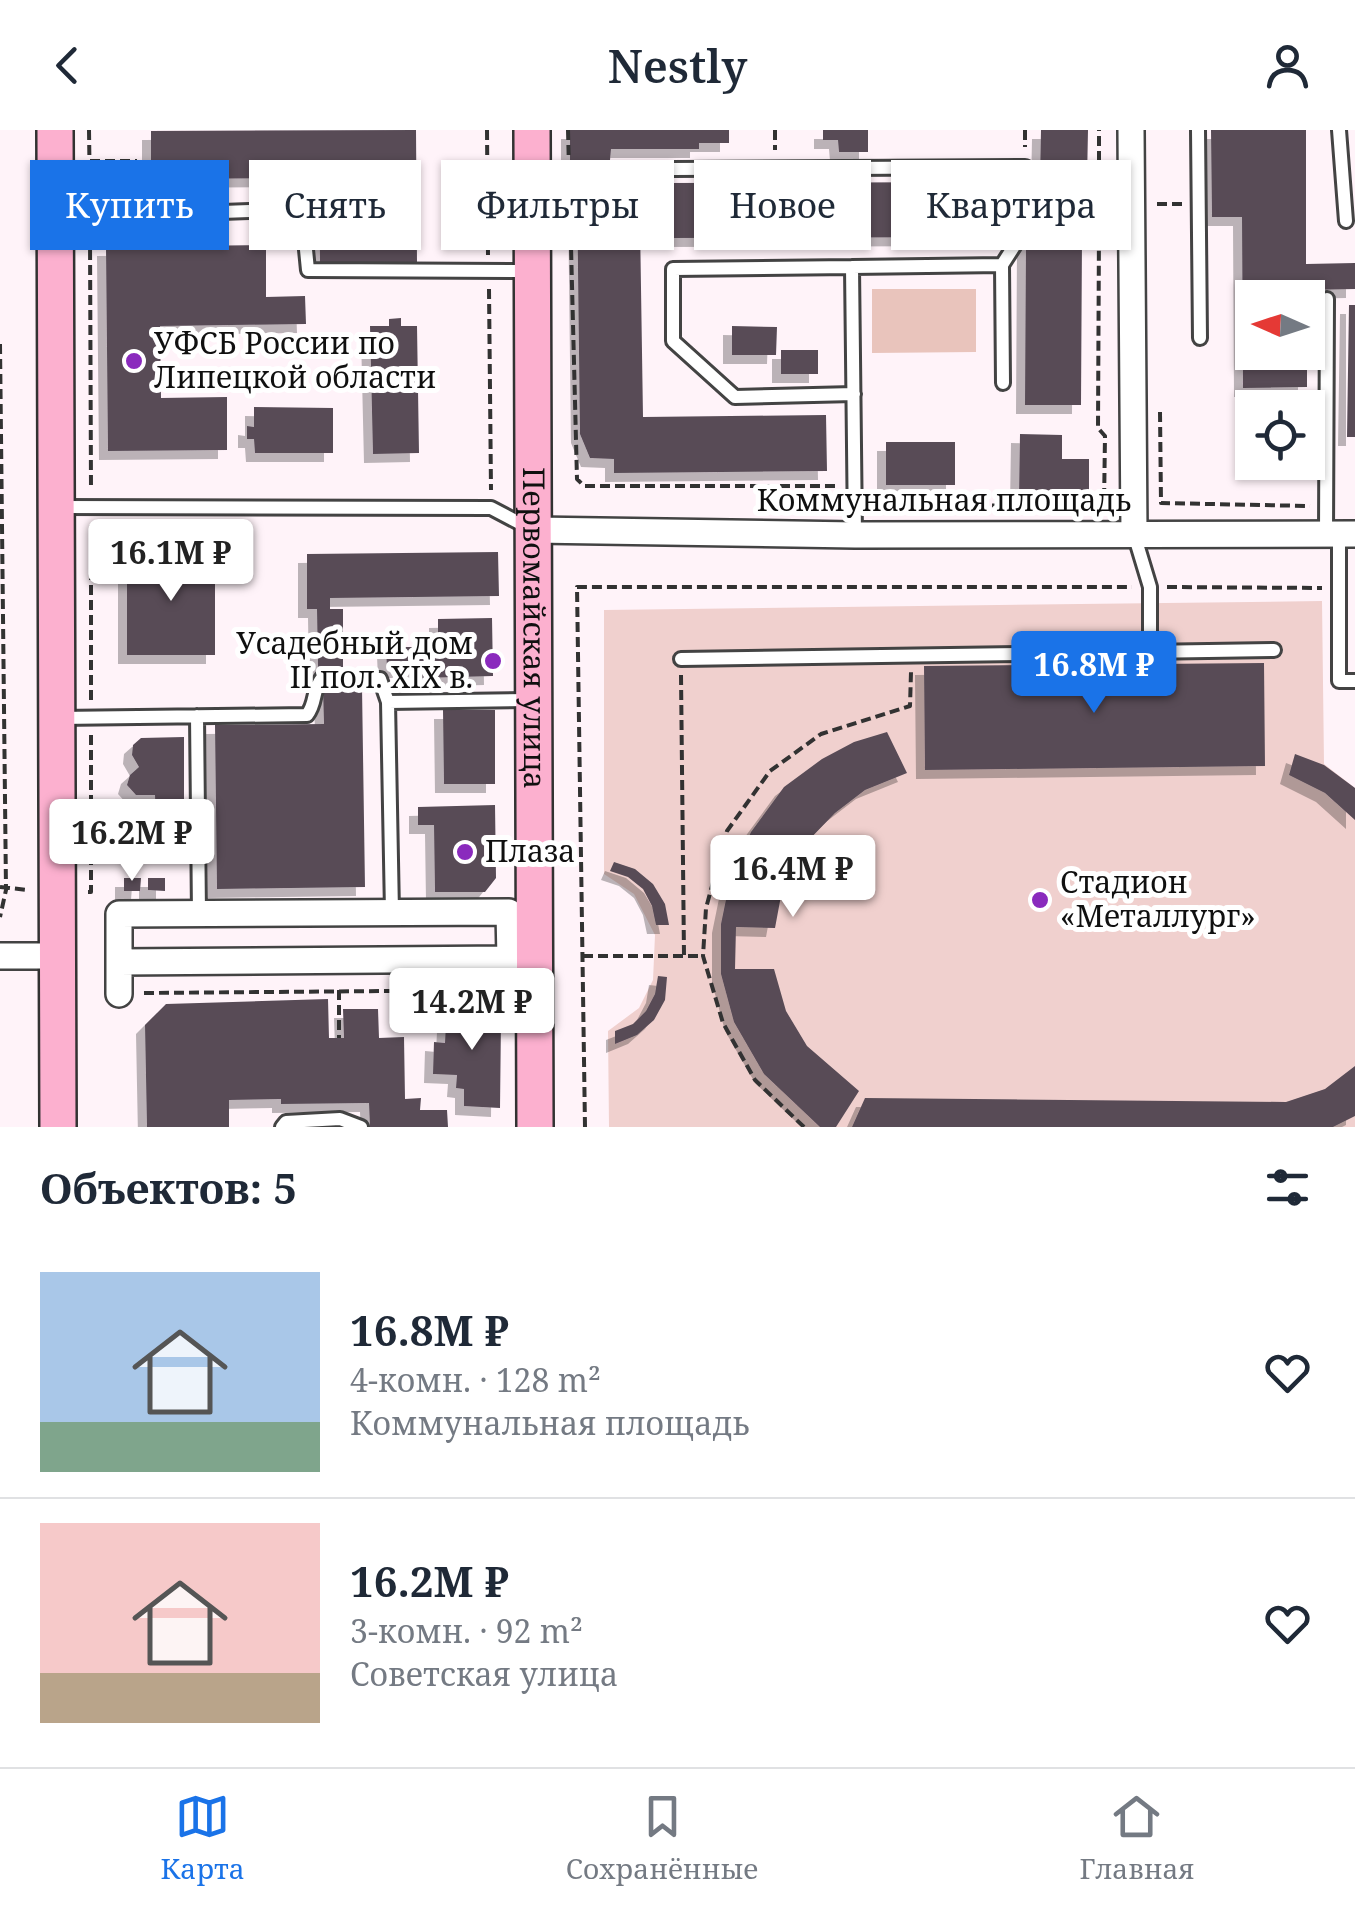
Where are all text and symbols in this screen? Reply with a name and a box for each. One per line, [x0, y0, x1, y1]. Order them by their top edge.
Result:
text: Nestly [608, 35, 747, 96]
icon: back [40, 38, 95, 93]
icon: person [1260, 38, 1315, 93]
chip: Купить [30, 160, 229, 250]
chip: Снять [249, 160, 421, 250]
chip: Фильтры [441, 160, 674, 250]
chip: Новое [694, 160, 871, 250]
chip: Квартира [891, 160, 1131, 250]
north arrow [1235, 280, 1325, 370]
map controls [1235, 280, 1325, 480]
place label: УФСБ России по Липецкой области [154, 322, 436, 397]
marker: УФСБ России по Липецкой области [123, 350, 145, 372]
button: locate [1235, 390, 1325, 480]
street label: Первомайская улица [514, 467, 556, 789]
street label: Коммунальная площадь [757, 479, 1131, 520]
pin: 16.1M ₽ [79, 519, 263, 604]
text: 16.1M ₽ [110, 530, 232, 573]
place label: Усадебный дом II пол. XIX в. [236, 622, 473, 697]
pin: 16.8M ₽ [1002, 631, 1186, 716]
text: 16.8M ₽ [1033, 642, 1155, 685]
marker: Усадебный дом II пол. XIX в. [482, 650, 504, 672]
pin: 16.2M ₽ [40, 799, 224, 884]
text: 16.2M ₽ [71, 810, 193, 853]
place label: Плаза [485, 830, 575, 871]
pin: 16.4M ₽ [701, 835, 885, 920]
marker: Плаза [454, 841, 476, 863]
text: 16.4M ₽ [732, 846, 854, 889]
place label: Стадион «Металлург» [1060, 861, 1256, 936]
marker: Стадион «Металлург» [1029, 889, 1051, 911]
pin: 14.2M ₽ [380, 968, 564, 1053]
text: 14.2M ₽ [411, 979, 533, 1022]
text: Объектов: 5 [40, 1159, 297, 1216]
icon: filters [1260, 1160, 1315, 1215]
text: 16.8M ₽ [350, 1301, 509, 1358]
icon: home [120, 1312, 240, 1432]
icon: heart [1260, 1345, 1315, 1400]
text: 4-комн. · 128 m² [350, 1358, 601, 1401]
text: Коммунальная площадь [350, 1401, 749, 1444]
text: 16.2M ₽ [350, 1552, 509, 1609]
icon: home [120, 1563, 240, 1683]
icon: heart [1260, 1596, 1315, 1651]
text: 3-комн. · 92 m² [350, 1609, 583, 1652]
text: Советская улица [350, 1652, 618, 1695]
tab: Карта [161, 1789, 245, 1887]
tab: Сохранённые [566, 1789, 758, 1887]
tab: Главная [1079, 1789, 1194, 1887]

